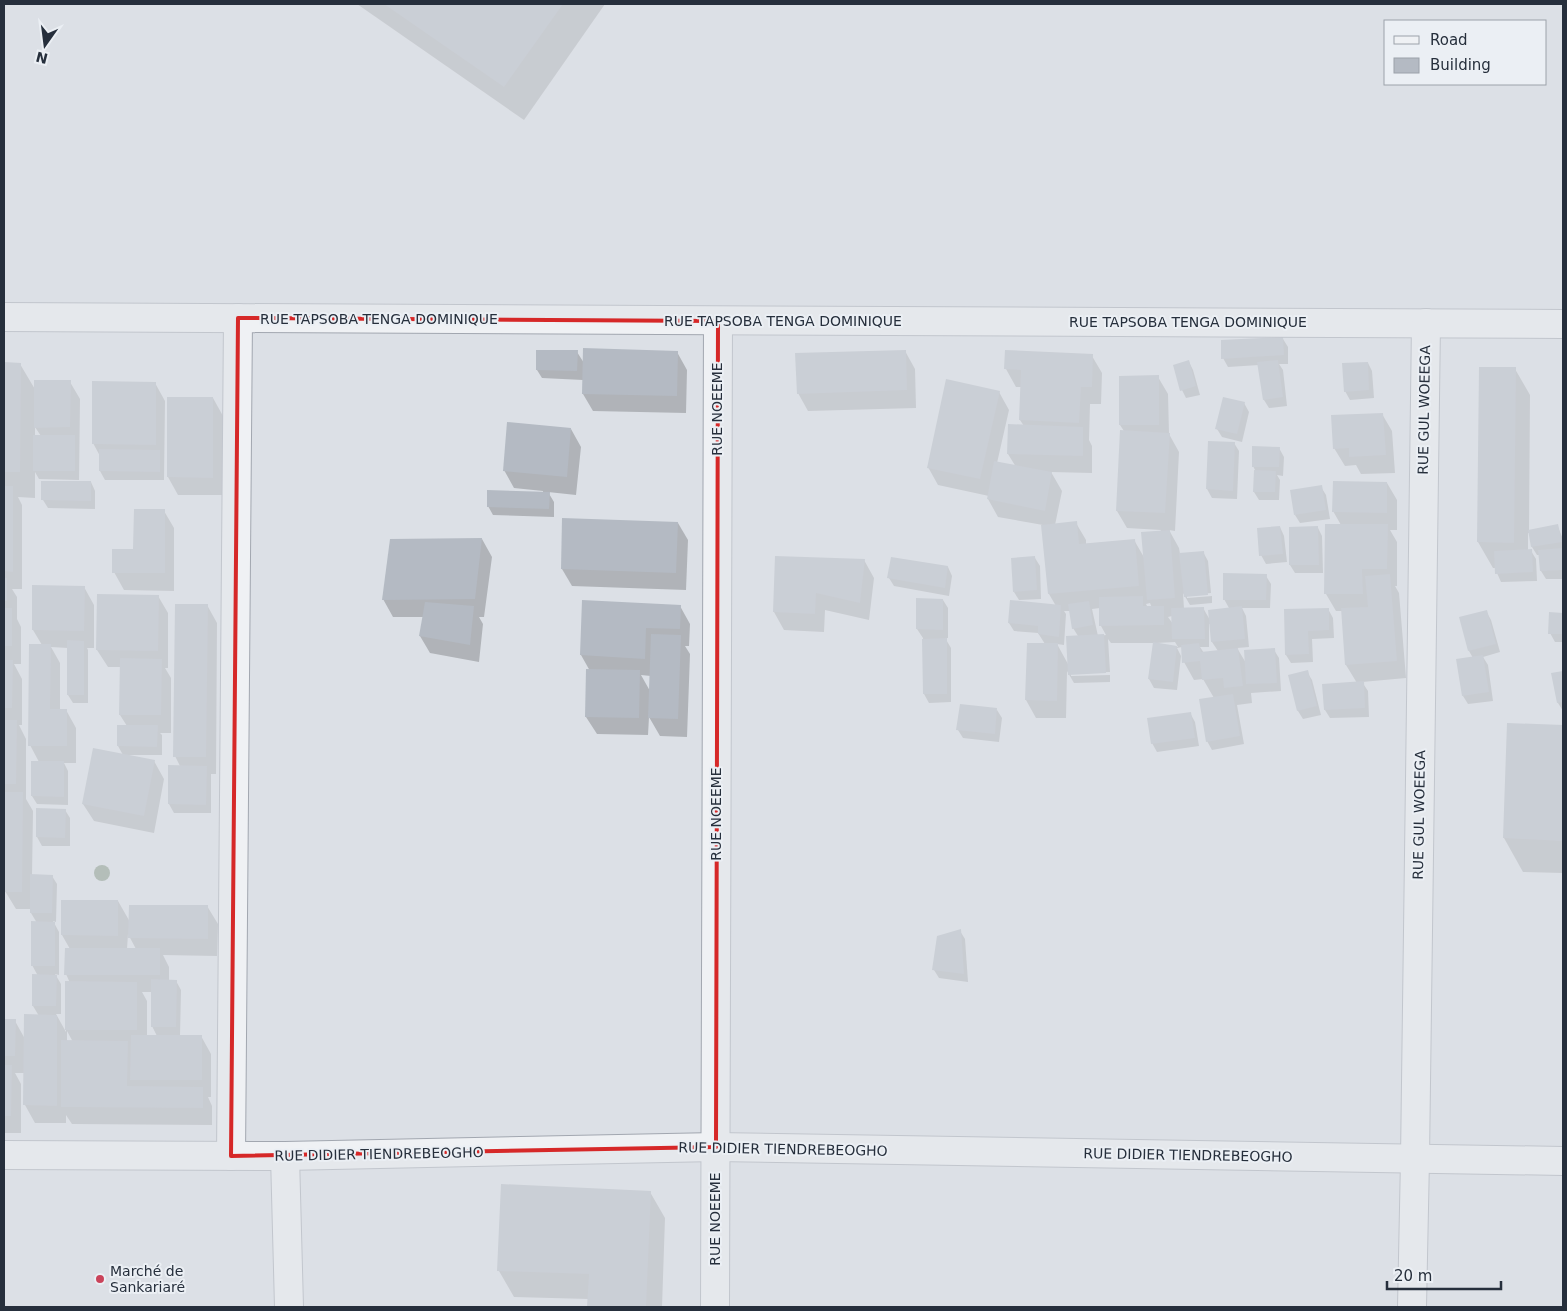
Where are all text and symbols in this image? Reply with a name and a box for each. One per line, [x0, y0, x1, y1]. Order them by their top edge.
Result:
north arrow [20, 20, 70, 70]
legend [1384, 20, 1547, 85]
text: Road [1430, 31, 1468, 49]
text: N [34, 48, 49, 67]
text: Building [1430, 56, 1491, 74]
street label: RUE TAPSOBA TENGA DOMINIQUE [260, 311, 498, 327]
street label: RUE TAPSOBA TENGA DOMINIQUE [664, 313, 902, 329]
street label: RUE TAPSOBA TENGA DOMINIQUE [1069, 314, 1307, 330]
street label: RUE GUL WOEEGA [1415, 345, 1433, 475]
street label: RUE NOEEME [709, 362, 725, 456]
street label: RUE GUL WOEEGA [1410, 750, 1428, 880]
street label: RUE NOEEME [708, 767, 724, 861]
street label: RUE DIDIER TIENDREBEOGHO [678, 1139, 888, 1159]
street label: RUE DIDIER TIENDREBEOGHO [274, 1144, 484, 1164]
street label: RUE DIDIER TIENDREBEOGHO [1083, 1145, 1293, 1165]
street label: RUE NOEEME [707, 1172, 723, 1266]
scale bar [1387, 1258, 1501, 1290]
place label: Marché de Sankariaré [110, 1263, 185, 1295]
text: 20 m [1394, 1267, 1432, 1285]
marker: Marché de Sankariaré [94, 1273, 106, 1285]

